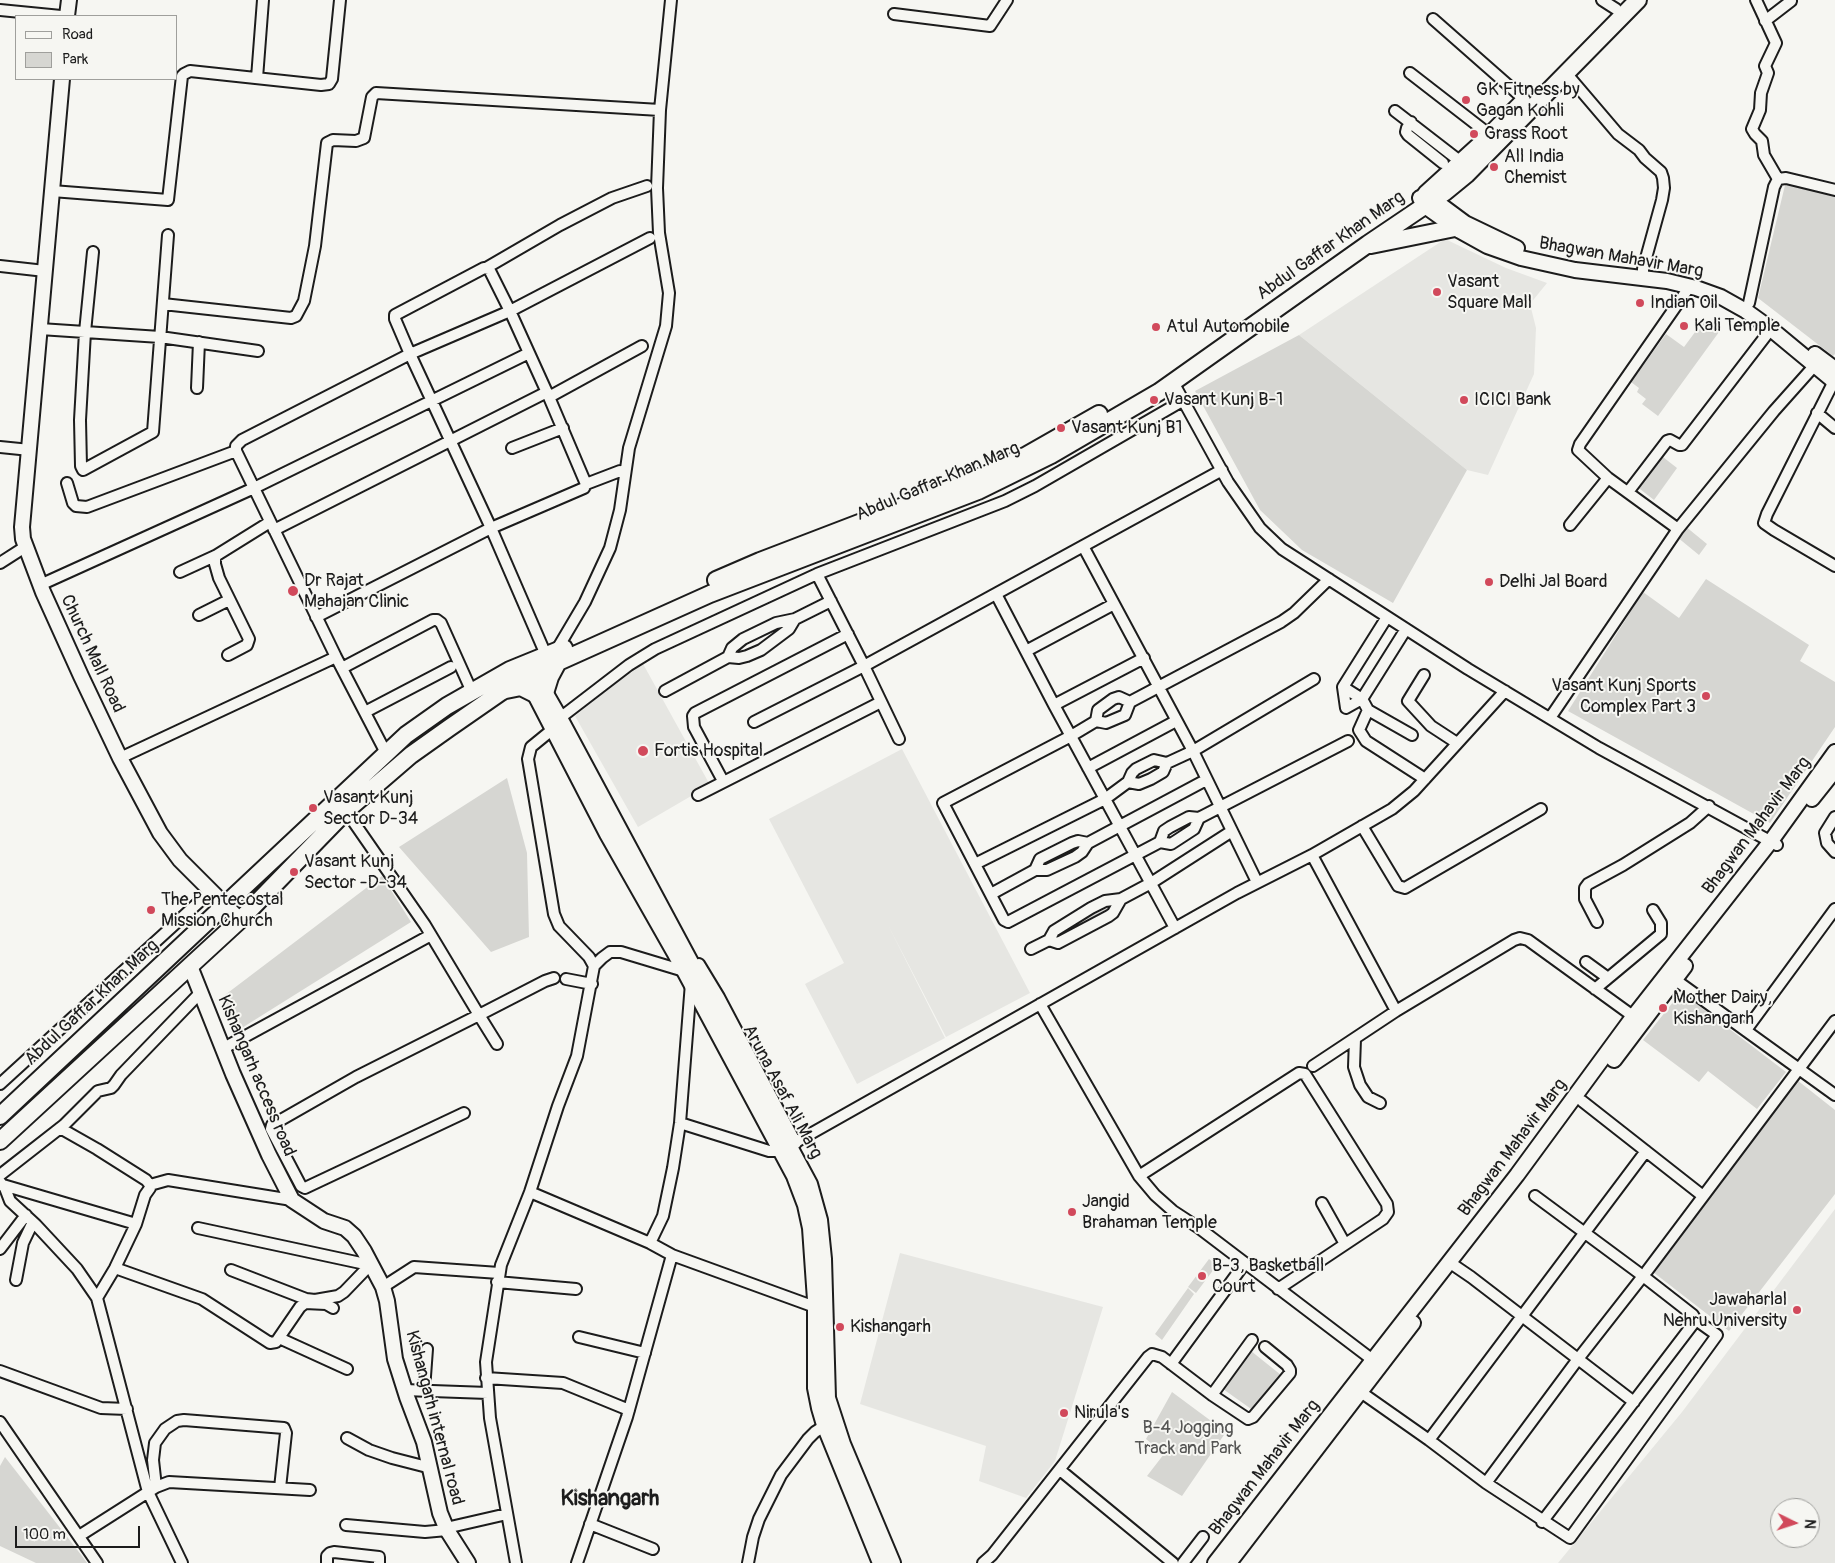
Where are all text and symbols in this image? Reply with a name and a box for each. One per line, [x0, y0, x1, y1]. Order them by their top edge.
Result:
legend [15, 15, 178, 80]
text: Road [62, 25, 93, 44]
text: Park [62, 50, 88, 69]
place label: GK Fitness by Gagan Kohli [1476, 79, 1580, 122]
marker: GK Fitness by Gagan Kohli [1460, 94, 1472, 106]
place label: Grass Root [1484, 123, 1568, 145]
marker: Grass Root [1468, 128, 1480, 140]
place label: All India Chemist [1504, 146, 1567, 188]
marker: All India Chemist [1488, 161, 1500, 173]
street label: Abdul Gaffar Khan Marg [1253, 187, 1409, 305]
street label: Bhagwan Mahavir Marg [1537, 233, 1705, 283]
place label: Vasant Square Mall [1447, 271, 1532, 314]
marker: Vasant Square Mall [1431, 286, 1443, 298]
place label: Indian Oil [1650, 292, 1718, 314]
marker: Indian Oil [1634, 297, 1646, 309]
place label: Kali Temple [1694, 315, 1780, 337]
place label: Atul Automobile [1166, 316, 1289, 338]
marker: Kali Temple [1678, 320, 1690, 332]
marker: Atul Automobile [1150, 321, 1162, 333]
place label: Vasant Kunj B-1 [1164, 389, 1283, 411]
place label: ICICI Bank [1474, 389, 1551, 411]
marker: Vasant Kunj B-1 [1148, 394, 1160, 406]
marker: ICICI Bank [1458, 394, 1470, 406]
place label: Vasant Kunj B1 [1071, 417, 1183, 439]
marker: Vasant Kunj B1 [1055, 422, 1067, 434]
street label: Abdul Gaffar Khan Marg [853, 438, 1023, 526]
place label: Dr Rajat Mahajan Clinic [304, 570, 409, 612]
place label: Delhi Jal Board [1499, 571, 1607, 593]
marker: Delhi Jal Board [1483, 576, 1495, 588]
marker: Dr Rajat Mahajan Clinic [286, 584, 300, 598]
street label: Church Mall Road [55, 592, 129, 716]
place label: Vasant Kunj Sports Complex Part 3 [1551, 675, 1696, 718]
marker: Vasant Kunj Sports Complex Part 3 [1700, 690, 1712, 702]
place label: Fortis Hospital [654, 740, 763, 762]
marker: Fortis Hospital [636, 744, 650, 758]
street label: Bhagwan Mahavir Marg [1698, 753, 1816, 899]
place label: Vasant Kunj Sector D-34 [323, 787, 418, 830]
marker: Vasant Kunj Sector D-34 [307, 802, 319, 814]
place label: Vasant Kunj Sector -D-34 [304, 851, 407, 894]
marker: Vasant Kunj Sector -D-34 [288, 866, 300, 878]
place label: The Pentecostal Mission Church [161, 889, 284, 932]
marker: The Pentecostal Mission Church [145, 904, 157, 916]
street label: Abdul Gaffar Khan Marg [20, 935, 164, 1071]
place label: Mother Dairy, Kishangarh [1673, 987, 1772, 1030]
street label: Kishangarh access road [212, 992, 300, 1160]
marker: Mother Dairy, Kishangarh [1657, 1002, 1669, 1014]
street label: Aruna Asaf Ali Marg [738, 1021, 826, 1163]
street label: Bhagwan Mahavir Marg [1454, 1075, 1572, 1221]
place label: Jangid Brahaman Temple [1082, 1191, 1217, 1234]
marker: Jangid Brahaman Temple [1066, 1206, 1078, 1218]
place label: B-3, Basketball Court [1212, 1255, 1324, 1298]
marker: B-3, Basketball Court [1196, 1270, 1208, 1282]
place label: Jawaharlal Nehru University [1663, 1289, 1787, 1332]
marker: Jawaharlal Nehru University [1791, 1304, 1803, 1316]
place label: Kishangarh [850, 1316, 931, 1338]
marker: Kishangarh [834, 1321, 846, 1333]
street label: Kishangarh internal road [400, 1328, 468, 1508]
street label: Bhagwan Mahavir Marg [1205, 1396, 1325, 1540]
place label: Nirula's [1074, 1402, 1129, 1424]
marker: Nirula's [1058, 1407, 1070, 1419]
park label: B-4 Jogging Track and Park [1134, 1417, 1242, 1460]
district label: Kishangarh [561, 1486, 659, 1512]
north arrow [1770, 1498, 1820, 1548]
scale bar [18, 1516, 142, 1548]
text: N [1801, 1519, 1818, 1529]
text: 100 m [23, 1525, 66, 1544]

